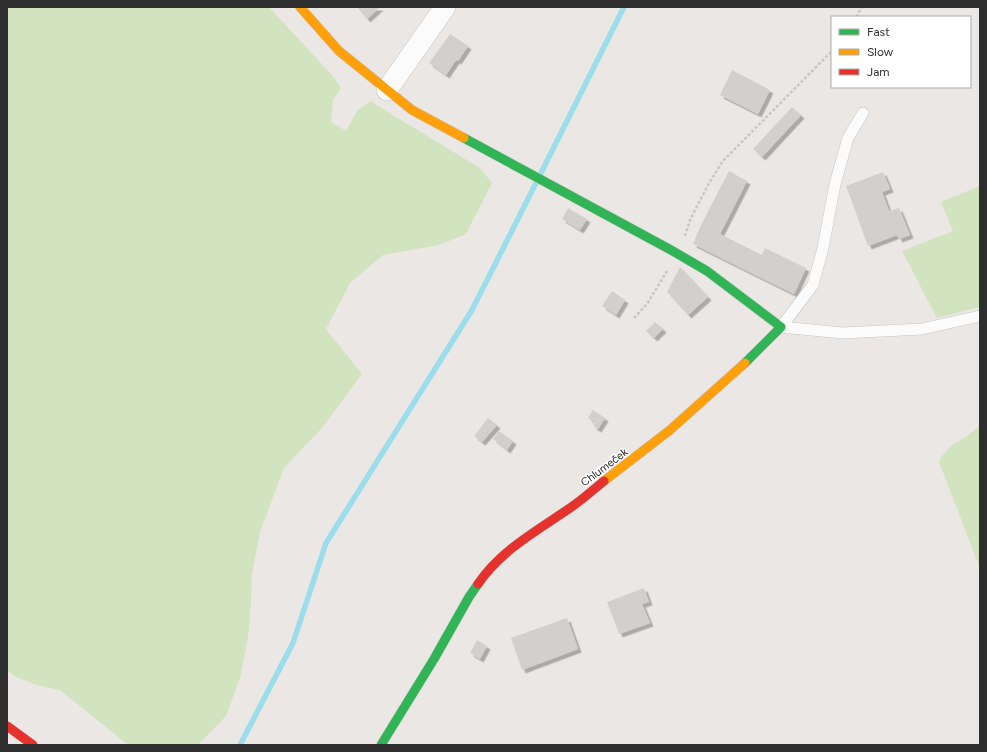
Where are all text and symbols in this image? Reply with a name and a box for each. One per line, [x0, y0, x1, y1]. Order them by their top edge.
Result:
legend [831, 16, 971, 88]
text: Fast [867, 25, 890, 39]
text: Slow [867, 45, 894, 59]
text: Jam [867, 65, 890, 79]
street label: Chlumeček [578, 445, 631, 489]

